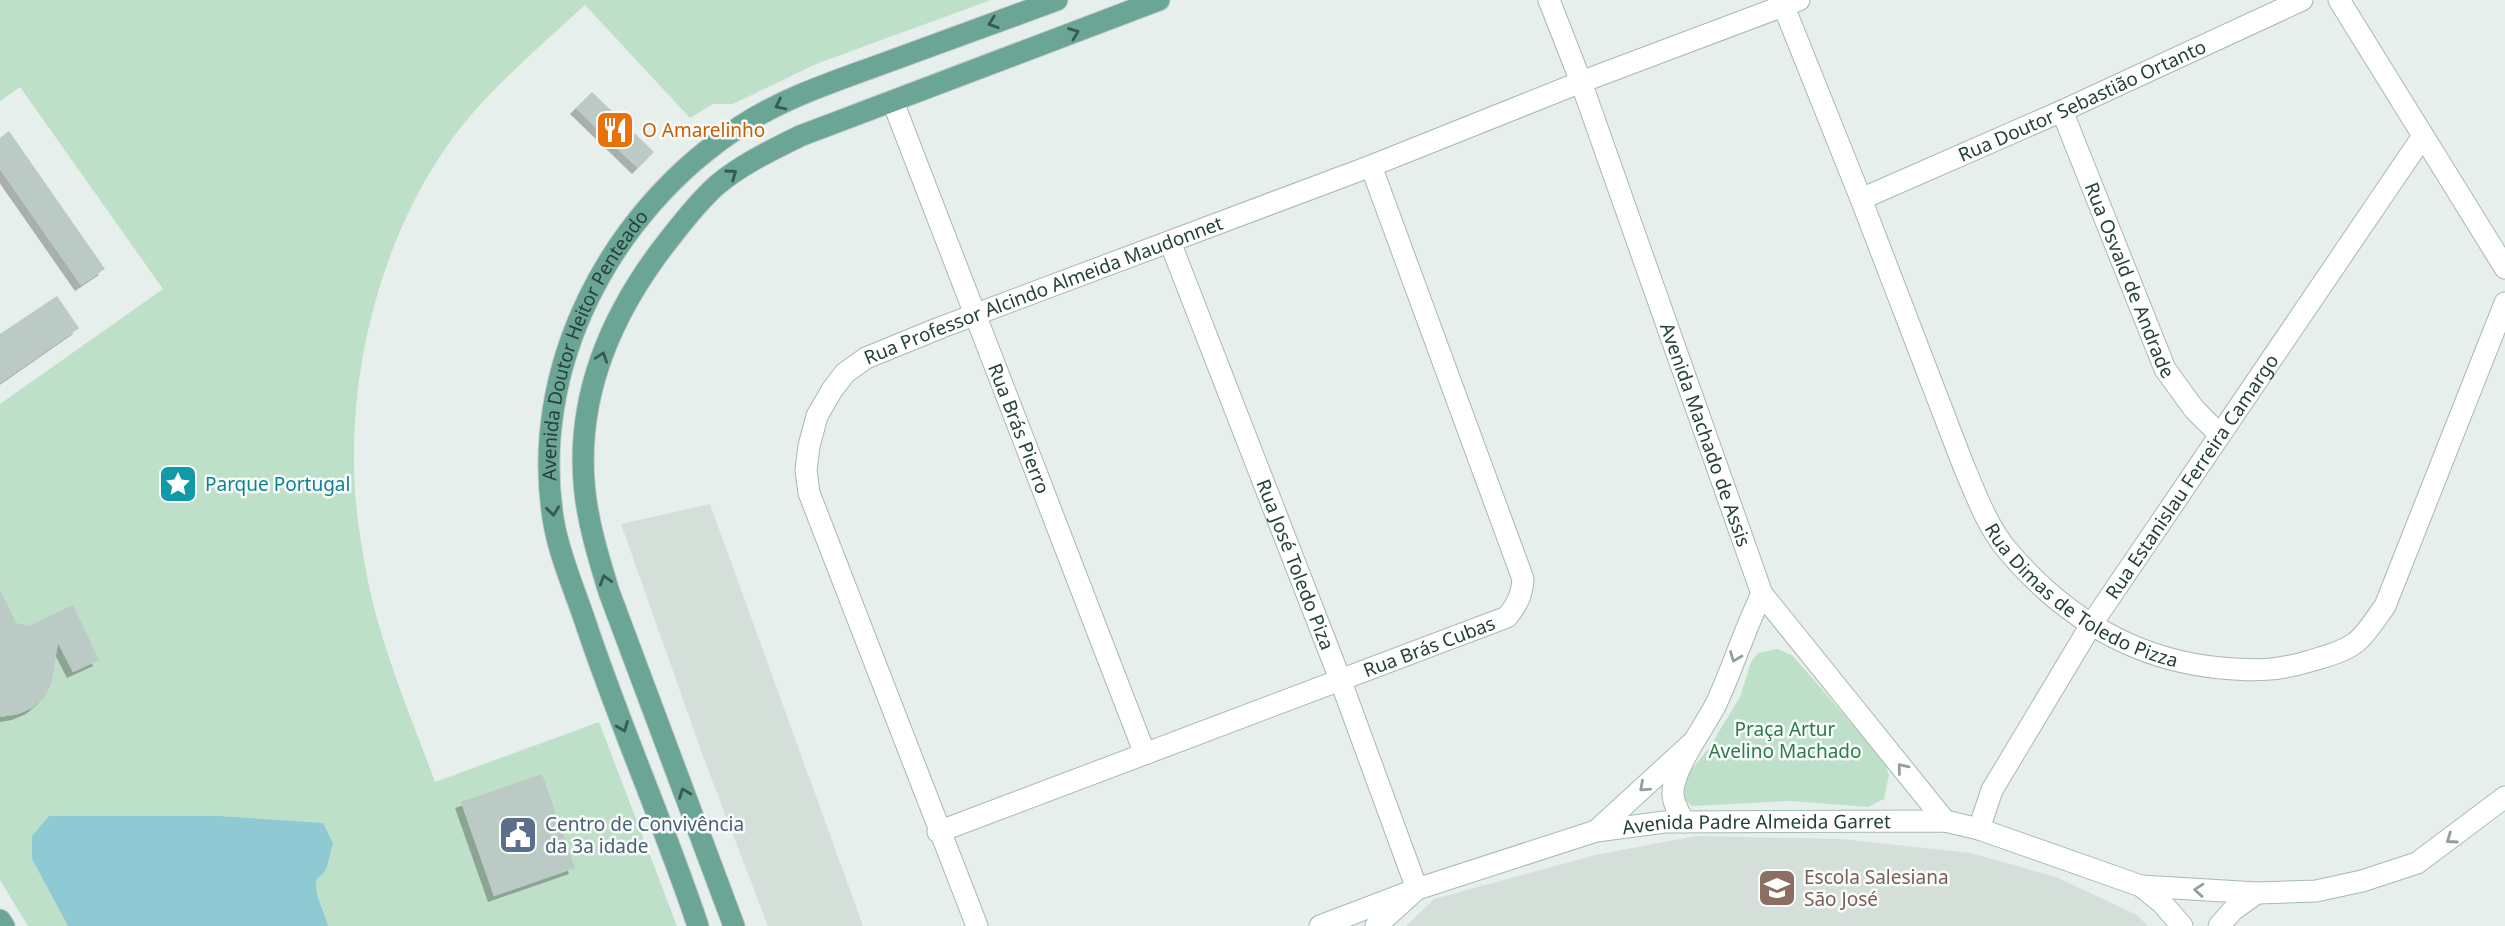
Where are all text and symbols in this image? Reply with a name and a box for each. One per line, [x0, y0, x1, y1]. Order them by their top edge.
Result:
one-way arrow [987, 15, 999, 29]
one-way arrow [1068, 28, 1080, 42]
street label: Rua Doutor Sebastião Ortanto [1954, 33, 2210, 168]
one-way arrow [775, 96, 787, 110]
restaurant icon: O Amarelinho [594, 109, 636, 151]
place label: O Amarelinho [642, 117, 765, 143]
one-way arrow [724, 170, 737, 182]
street label: Rua Osvald de Andrade [2079, 178, 2180, 383]
street label: Avenida Doutor Heitor Penteado [536, 204, 654, 481]
street label: Rua Professor Alcindo Almeida Maudonnet [860, 210, 1227, 370]
street label: Avenida Machado de Assis [1654, 319, 1757, 550]
street label: Rua Estanislau Ferreira Camargo [2099, 349, 2284, 604]
one-way arrow [594, 351, 608, 363]
street label: Rua Brás Pierro [982, 360, 1056, 497]
place icon: Parque Portugal [157, 463, 199, 505]
place label: Parque Portugal [205, 471, 350, 497]
street label: Rua José Toledo Piza [1250, 475, 1340, 654]
one-way arrow [545, 505, 560, 516]
street label: Rua Dimas de Toledo Pizza [1979, 518, 2181, 673]
one-way arrow [599, 574, 614, 586]
street label: Rua Brás Cubas [1360, 610, 1499, 683]
one-way arrow [1730, 650, 1744, 662]
park label: Praça Artur Avelino Machado [1708, 716, 1862, 764]
one-way arrow [614, 720, 628, 732]
one-way arrow [1898, 763, 1910, 776]
one-way arrow [1639, 778, 1652, 791]
one-way arrow [678, 788, 692, 800]
street label: Avenida Padre Almeida Garret [1621, 808, 1891, 840]
place label: Centro de Convivência da 3a idade [545, 811, 744, 859]
public building icon: Centro de Convivência da 3a idade [497, 814, 539, 856]
one-way arrow [2446, 831, 2459, 843]
place label: Escola Salesiana São José [1804, 864, 1949, 912]
school or university icon: Escola Salesiana São José [1756, 867, 1798, 909]
one-way arrow [2194, 882, 2205, 897]

